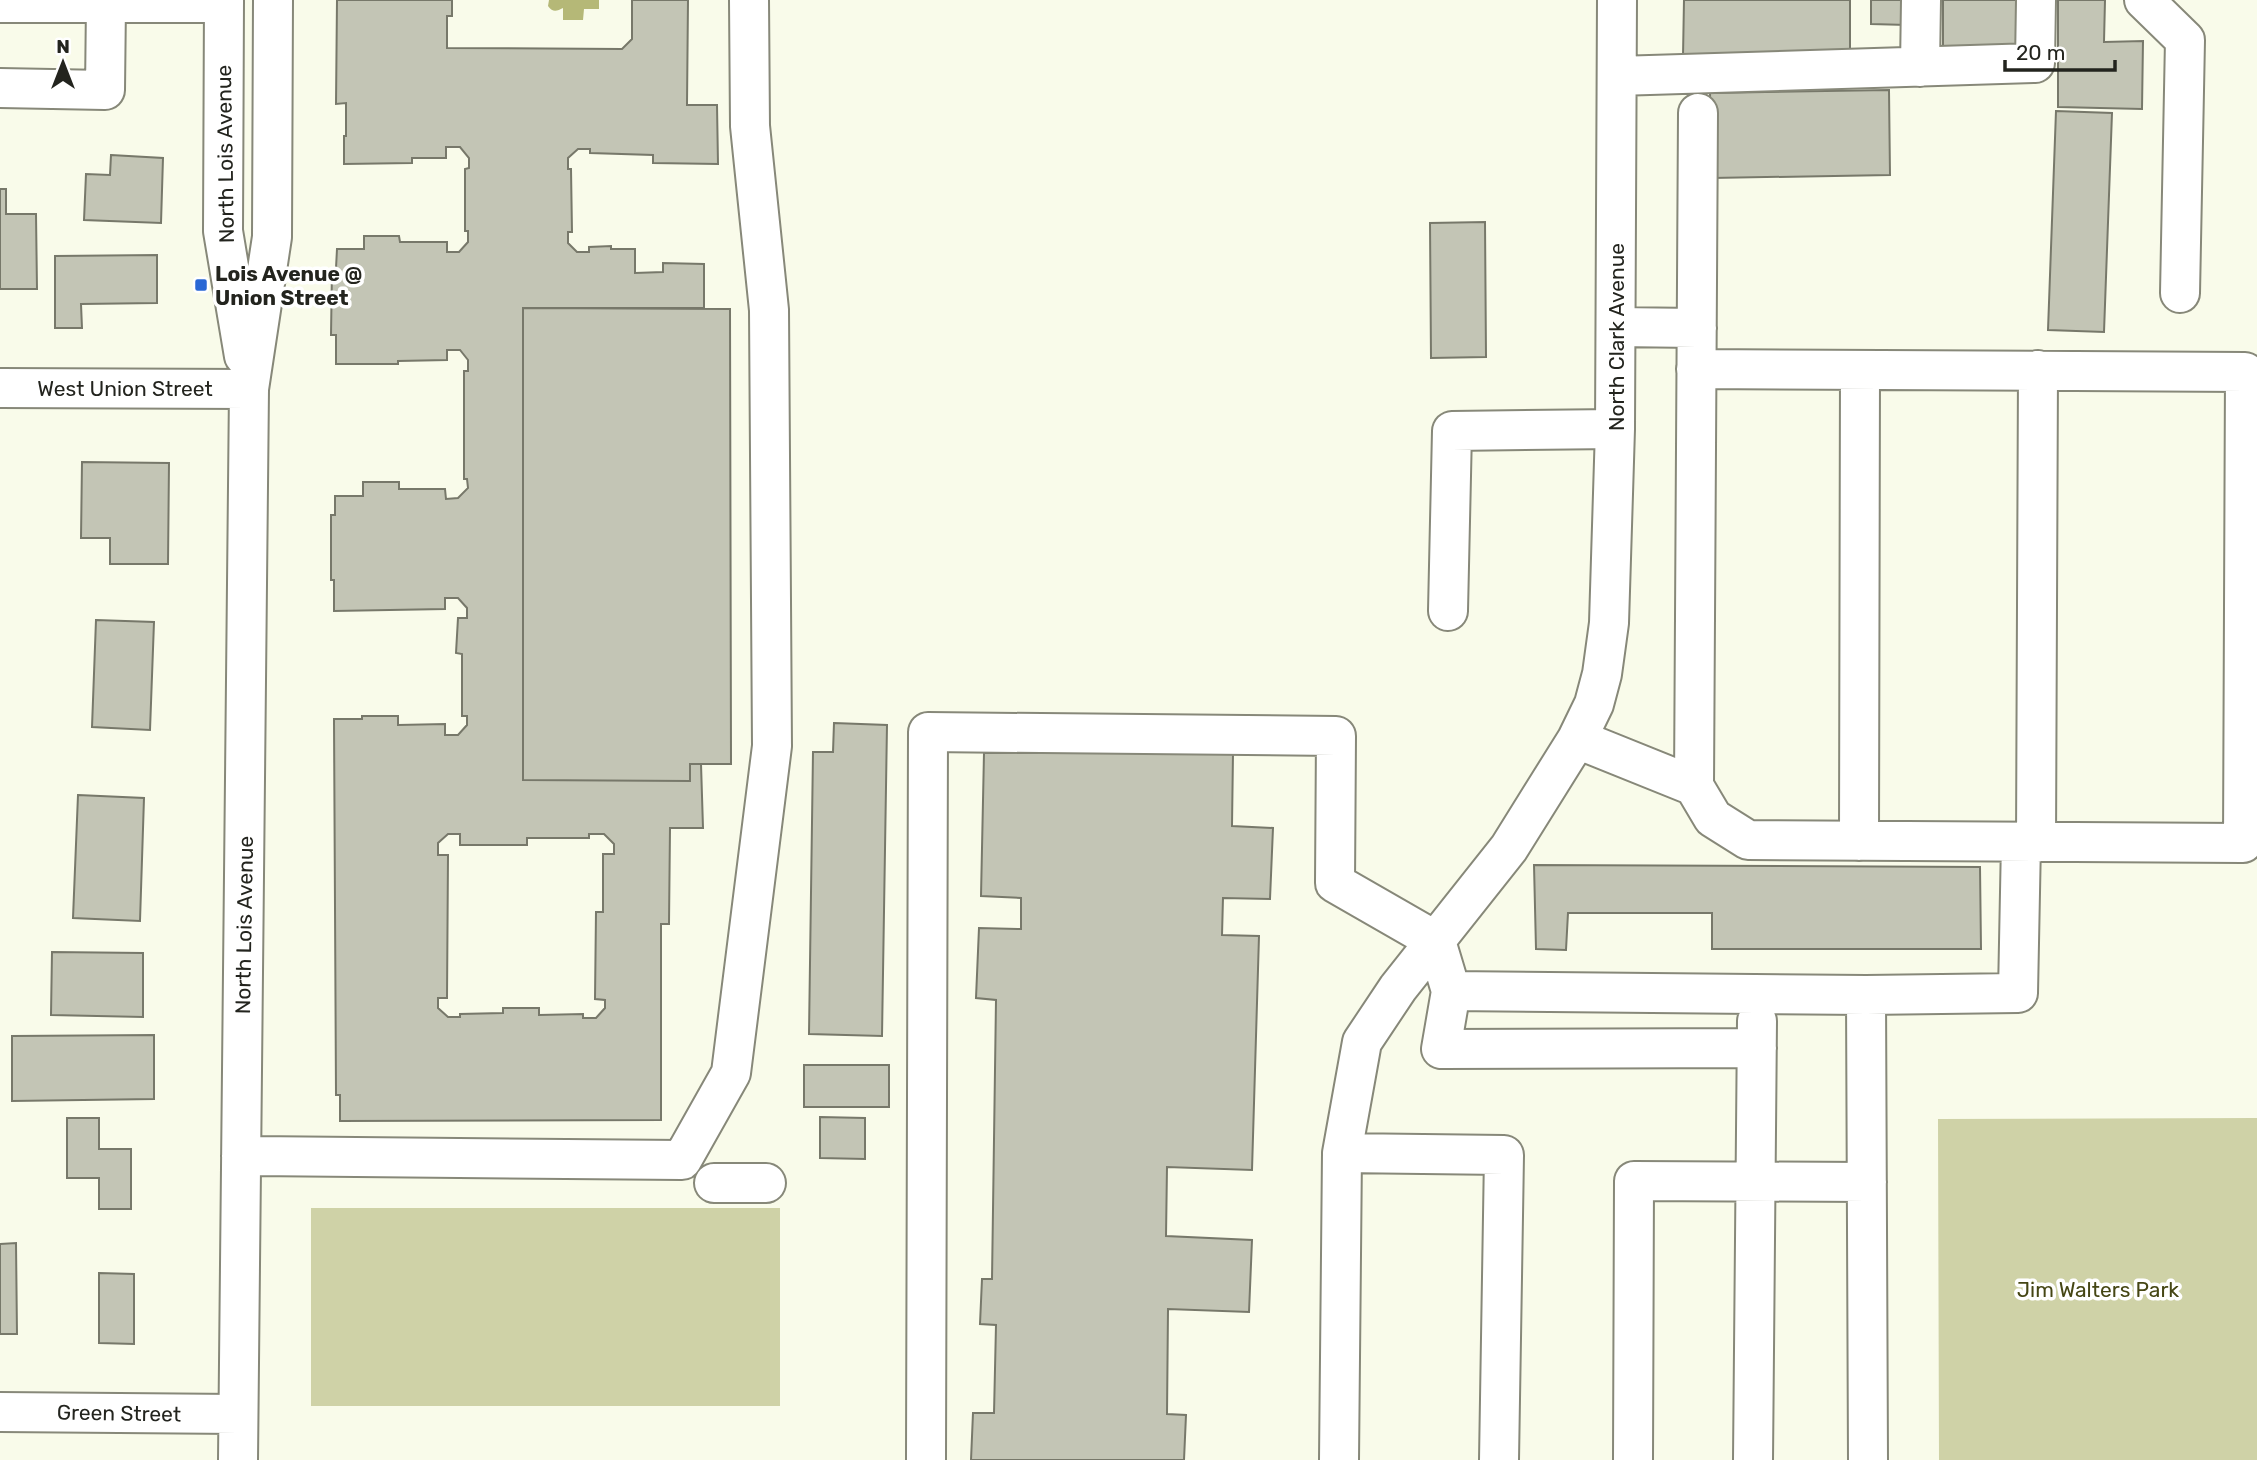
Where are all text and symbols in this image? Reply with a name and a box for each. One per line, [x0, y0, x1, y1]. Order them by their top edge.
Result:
north arrow [28, 28, 98, 98]
scale bar [2005, 28, 2115, 72]
text: N [56, 35, 70, 58]
text: 20 m [2016, 40, 2065, 65]
street label: North Lois Avenue [211, 65, 239, 243]
street label: North Clark Avenue [1604, 243, 1629, 431]
place label: Lois Avenue @ Union Street [215, 261, 362, 310]
marker: Lois Avenue @ Union Street [193, 277, 209, 293]
street label: West Union Street [37, 376, 213, 401]
street label: North Lois Avenue [230, 836, 258, 1014]
park label: Jim Walters Park [2017, 1277, 2179, 1302]
street label: Green Street [57, 1399, 181, 1427]

